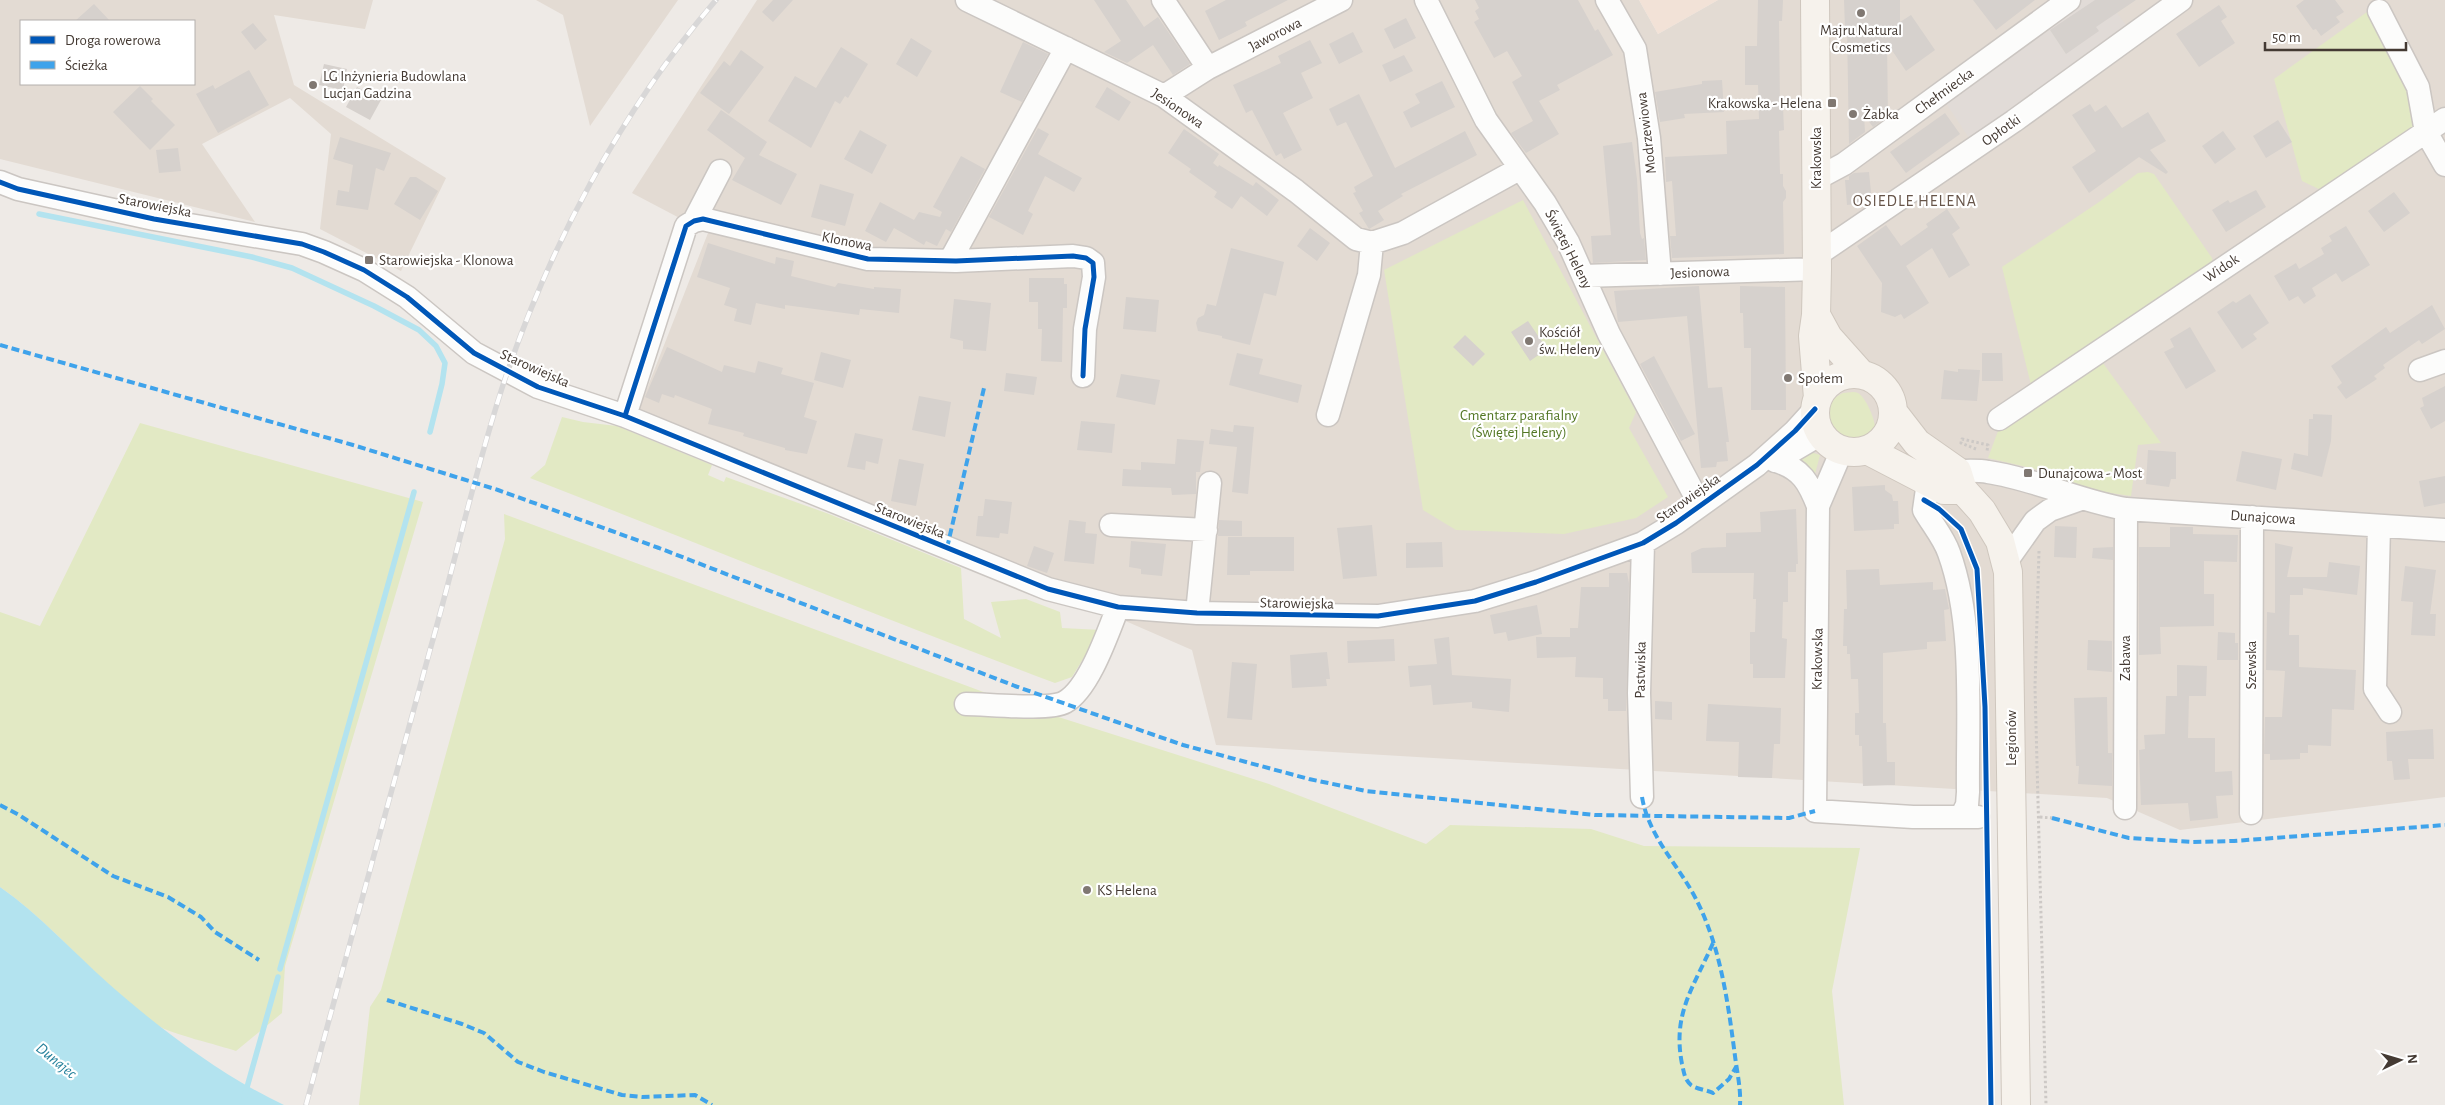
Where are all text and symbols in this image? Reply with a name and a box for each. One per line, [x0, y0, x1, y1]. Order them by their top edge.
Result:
marker: Majru Natural Cosmetics [1855, 7, 1867, 19]
street label: Jaworowa [1246, 15, 1304, 54]
legend [20, 20, 195, 85]
scale bar [2265, 20, 2406, 52]
place label: Majru Natural Cosmetics [1820, 23, 1902, 55]
text: 50 m [2272, 30, 2301, 45]
text: Droga rowerowa [65, 33, 161, 48]
text: Ścieżka [65, 56, 108, 73]
street label: Chełmiecka [1912, 65, 1976, 118]
place label: LG Inżynieria Budowlana Lucjan Gadzina [323, 69, 467, 101]
marker: LG Inżynieria Budowlana Lucjan Gadzina [307, 79, 319, 91]
street label: Jesionowa [1149, 86, 1207, 131]
street label: Modrzewiowa [1634, 91, 1659, 175]
place label: Krakowska - Helena [1708, 96, 1822, 111]
marker: Krakowska - Helena [1826, 97, 1838, 109]
place label: Żabka [1863, 105, 1899, 122]
marker: Żabka [1847, 108, 1859, 120]
street label: Opłotki [1979, 112, 2023, 149]
street label: Krakowska [1809, 127, 1824, 189]
street label: Starowiejska [117, 191, 193, 220]
district label: OSIEDLE HELENA [1853, 193, 1977, 209]
street label: Świętej Heleny [1542, 206, 1597, 292]
street label: Klonowa [821, 229, 873, 254]
street label: Widok [2201, 251, 2242, 286]
place label: Starowiejska - Klonowa [379, 253, 514, 268]
marker: Starowiejska - Klonowa [363, 254, 375, 266]
street label: Jesionowa [1670, 264, 1730, 281]
place label: Kościół św. Heleny [1539, 325, 1601, 357]
marker: Kościół św. Heleny [1523, 335, 1535, 347]
street label: Starowiejska [498, 346, 572, 390]
place label: Społem [1798, 371, 1843, 386]
marker: Społem [1782, 372, 1794, 384]
park label: Cmentarz parafialny (Świętej Heleny) [1460, 408, 1579, 440]
place label: Dunajcowa - Most [2038, 466, 2143, 481]
marker: Dunajcowa - Most [2022, 467, 2034, 479]
street label: Starowiejska [1654, 471, 1723, 526]
street label: Starowiejska [873, 500, 947, 541]
street label: Dunajcowa [2230, 508, 2296, 527]
street label: Starowiejska [1260, 595, 1334, 612]
street label: Krakowska [1809, 628, 1826, 690]
street label: Zabawa [2118, 635, 2133, 681]
street label: Szewska [2244, 640, 2259, 690]
street label: Pastwiska [1632, 641, 1649, 699]
street label: Legionów [2004, 710, 2019, 766]
place label: KS Helena [1097, 883, 1157, 898]
marker: KS Helena [1081, 884, 1093, 896]
north arrow [2375, 1035, 2425, 1085]
water label: Dunajec [32, 1040, 80, 1083]
text: N [2405, 1053, 2419, 1064]

